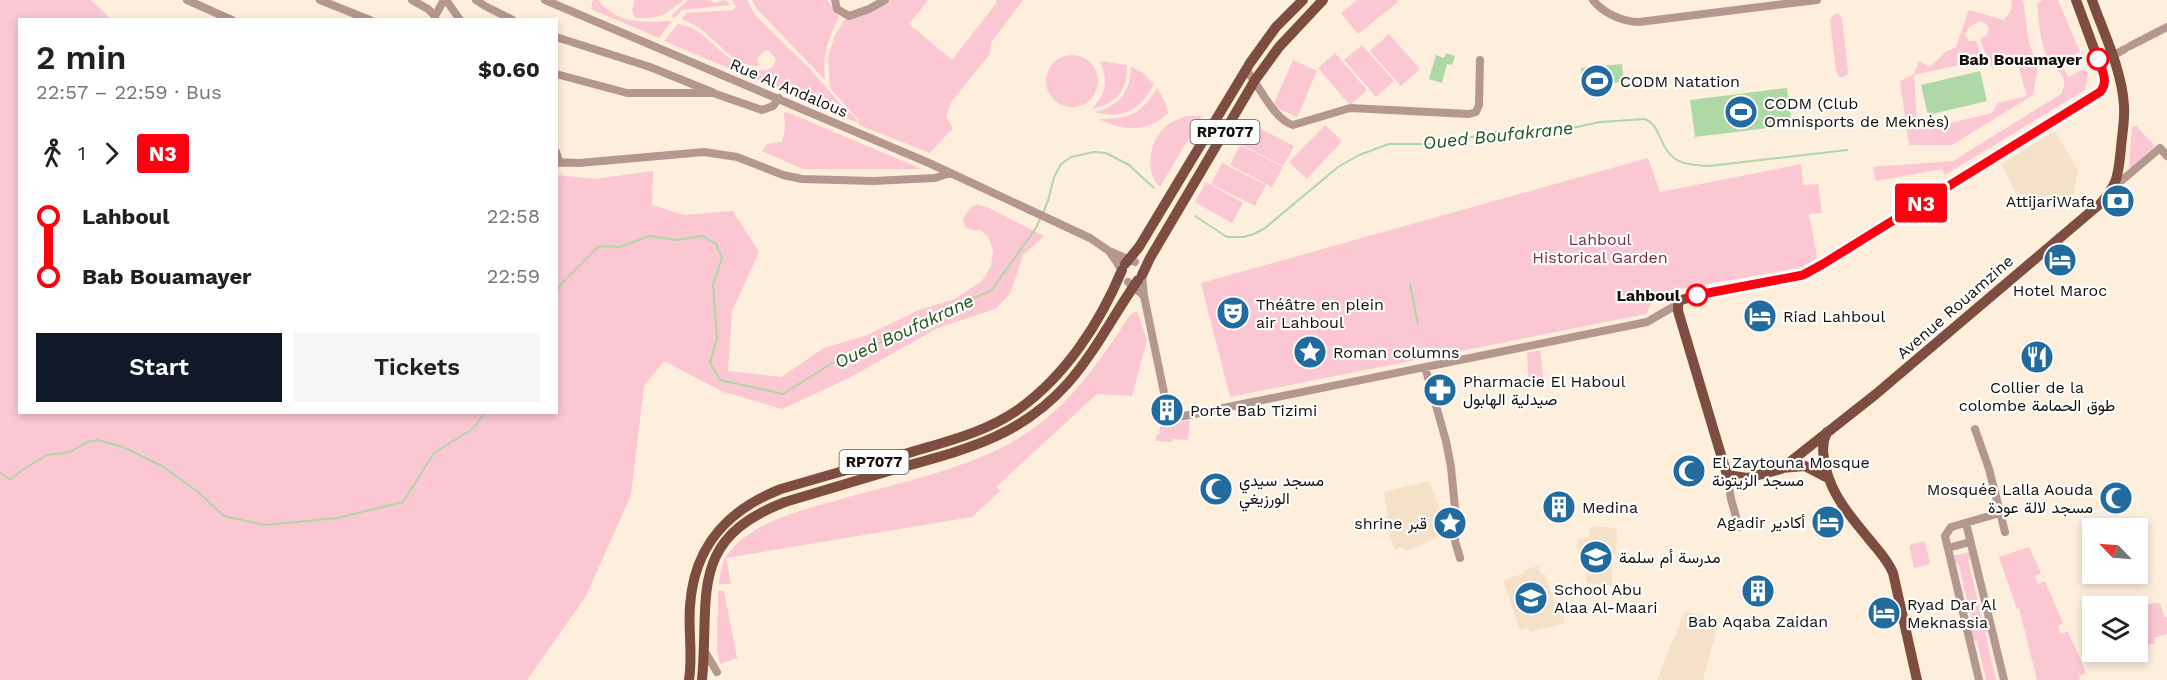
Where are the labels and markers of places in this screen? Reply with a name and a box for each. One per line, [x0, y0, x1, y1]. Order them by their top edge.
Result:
marker: Bab Bouamayer [2087, 48, 2109, 70]
place label: Bab Bouamayer [1959, 50, 2082, 69]
sports icon: CODM Natation [1579, 63, 1615, 99]
place label: CODM Natation [1620, 72, 1740, 91]
sports icon: CODM (Club Omnisports de Meknès) [1723, 94, 1759, 130]
place label: CODM (Club Omnisports de Meknès) [1764, 94, 1949, 131]
bank icon: AttijariWafa [2100, 183, 2136, 219]
place label: AttijariWafa [2006, 192, 2095, 211]
hotel icon: Hotel Maroc [2042, 242, 2078, 278]
place label: Hotel Maroc [2013, 281, 2107, 300]
marker: Lahboul [1686, 284, 1708, 306]
place label: Lahboul [1616, 286, 1681, 305]
theatre icon: Théâtre en plein air Lahboul [1215, 295, 1251, 331]
place label: Théâtre en plein air Lahboul [1256, 295, 1384, 332]
hotel icon: Riad Lahboul [1742, 298, 1778, 334]
place label: Riad Lahboul [1783, 307, 1885, 326]
place icon: Roman columns [1292, 334, 1328, 370]
restaurant icon: Collier de la colombe طوق الحمامة [2019, 339, 2055, 375]
place label: Roman columns [1333, 343, 1460, 362]
pharmacy icon: Pharmacie El Haboul صيدلية الهابول [1422, 372, 1458, 408]
place label: Pharmacie El Haboul صيدلية الهابول [1463, 372, 1626, 410]
place label: Collier de la colombe طوق الحمامة [1959, 378, 2115, 416]
building icon: Porte Bab Tizimi [1149, 392, 1185, 428]
place label: Porte Bab Tizimi [1190, 401, 1317, 420]
mosque icon: El Zaytouna Mosque مسجد الزيتونة [1671, 453, 1707, 489]
place label: El Zaytouna Mosque مسجد الزيتونة [1712, 453, 1870, 491]
mosque icon: مسجد سيدي الورزيغي [1198, 471, 1234, 507]
place label: مسجد سيدي الورزيغي [1239, 471, 1324, 512]
place label: Mosquée Lalla Aouda مسجد لالة عودة [1927, 480, 2093, 518]
mosque icon: Mosquée Lalla Aouda مسجد لالة عودة [2098, 480, 2134, 516]
building icon: Medina [1541, 489, 1577, 525]
place label: Medina [1582, 498, 1638, 517]
hotel icon: Agadir أكادير [1810, 504, 1846, 540]
place icon: shrine قبر [1432, 505, 1468, 541]
place label: Agadir أكادير [1717, 513, 1805, 533]
place label: shrine قبر [1354, 514, 1427, 534]
school or university icon: مدرسة أم سلمة [1578, 539, 1614, 575]
place label: مدرسة أم سلمة [1619, 548, 1721, 568]
building icon: Bab Aqaba Zaidan [1740, 573, 1776, 609]
school or university icon: School Abu Alaa Al-Maari [1513, 580, 1549, 616]
place label: School Abu Alaa Al-Maari [1554, 580, 1657, 617]
hotel icon: Ryad Dar Al Meknassia [1866, 595, 1902, 631]
place label: Ryad Dar Al Meknassia [1907, 595, 1997, 632]
place label: Bab Aqaba Zaidan [1688, 612, 1828, 631]

